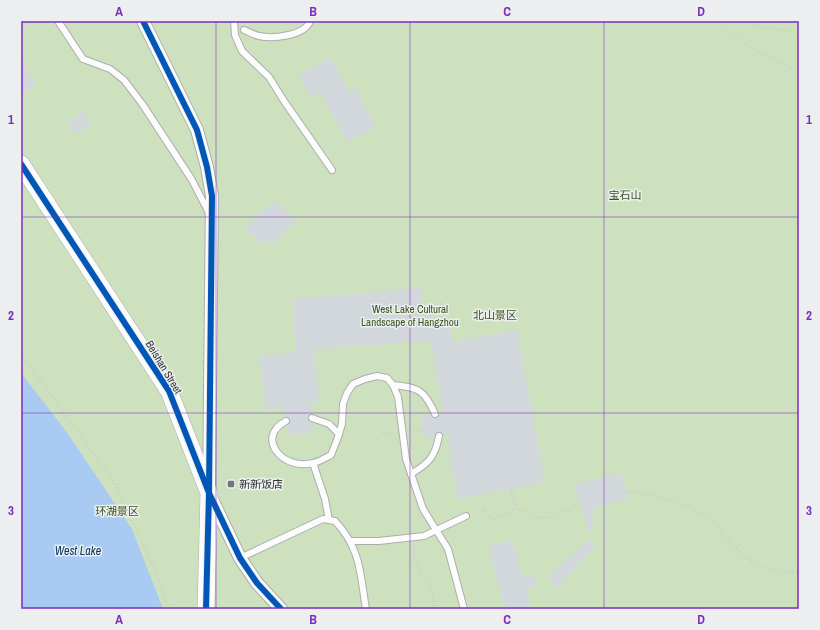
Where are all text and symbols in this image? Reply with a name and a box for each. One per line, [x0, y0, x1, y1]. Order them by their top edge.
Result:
text: A [115, 3, 123, 20]
text: B [309, 3, 317, 20]
text: C [503, 3, 511, 20]
text: D [697, 3, 705, 20]
text: 1 [8, 111, 14, 128]
text: 1 [806, 111, 812, 128]
park label: 宝石山 [609, 188, 642, 202]
park label: West Lake Cultural Landscape of Hangzhou [361, 302, 459, 329]
text: 2 [8, 307, 14, 324]
text: 2 [806, 307, 812, 324]
park label: 北山景区 [473, 308, 517, 322]
street label: Beishan Street [143, 338, 186, 397]
place label: 新新饭店 [239, 477, 283, 491]
marker: 新新饭店 [226, 479, 236, 489]
text: 3 [8, 502, 14, 519]
text: 3 [806, 502, 812, 519]
park label: 环湖景区 [95, 504, 139, 518]
water label: West Lake [55, 543, 102, 559]
text: A [115, 611, 123, 628]
text: B [309, 611, 317, 628]
text: C [503, 611, 511, 628]
text: D [697, 611, 705, 628]

